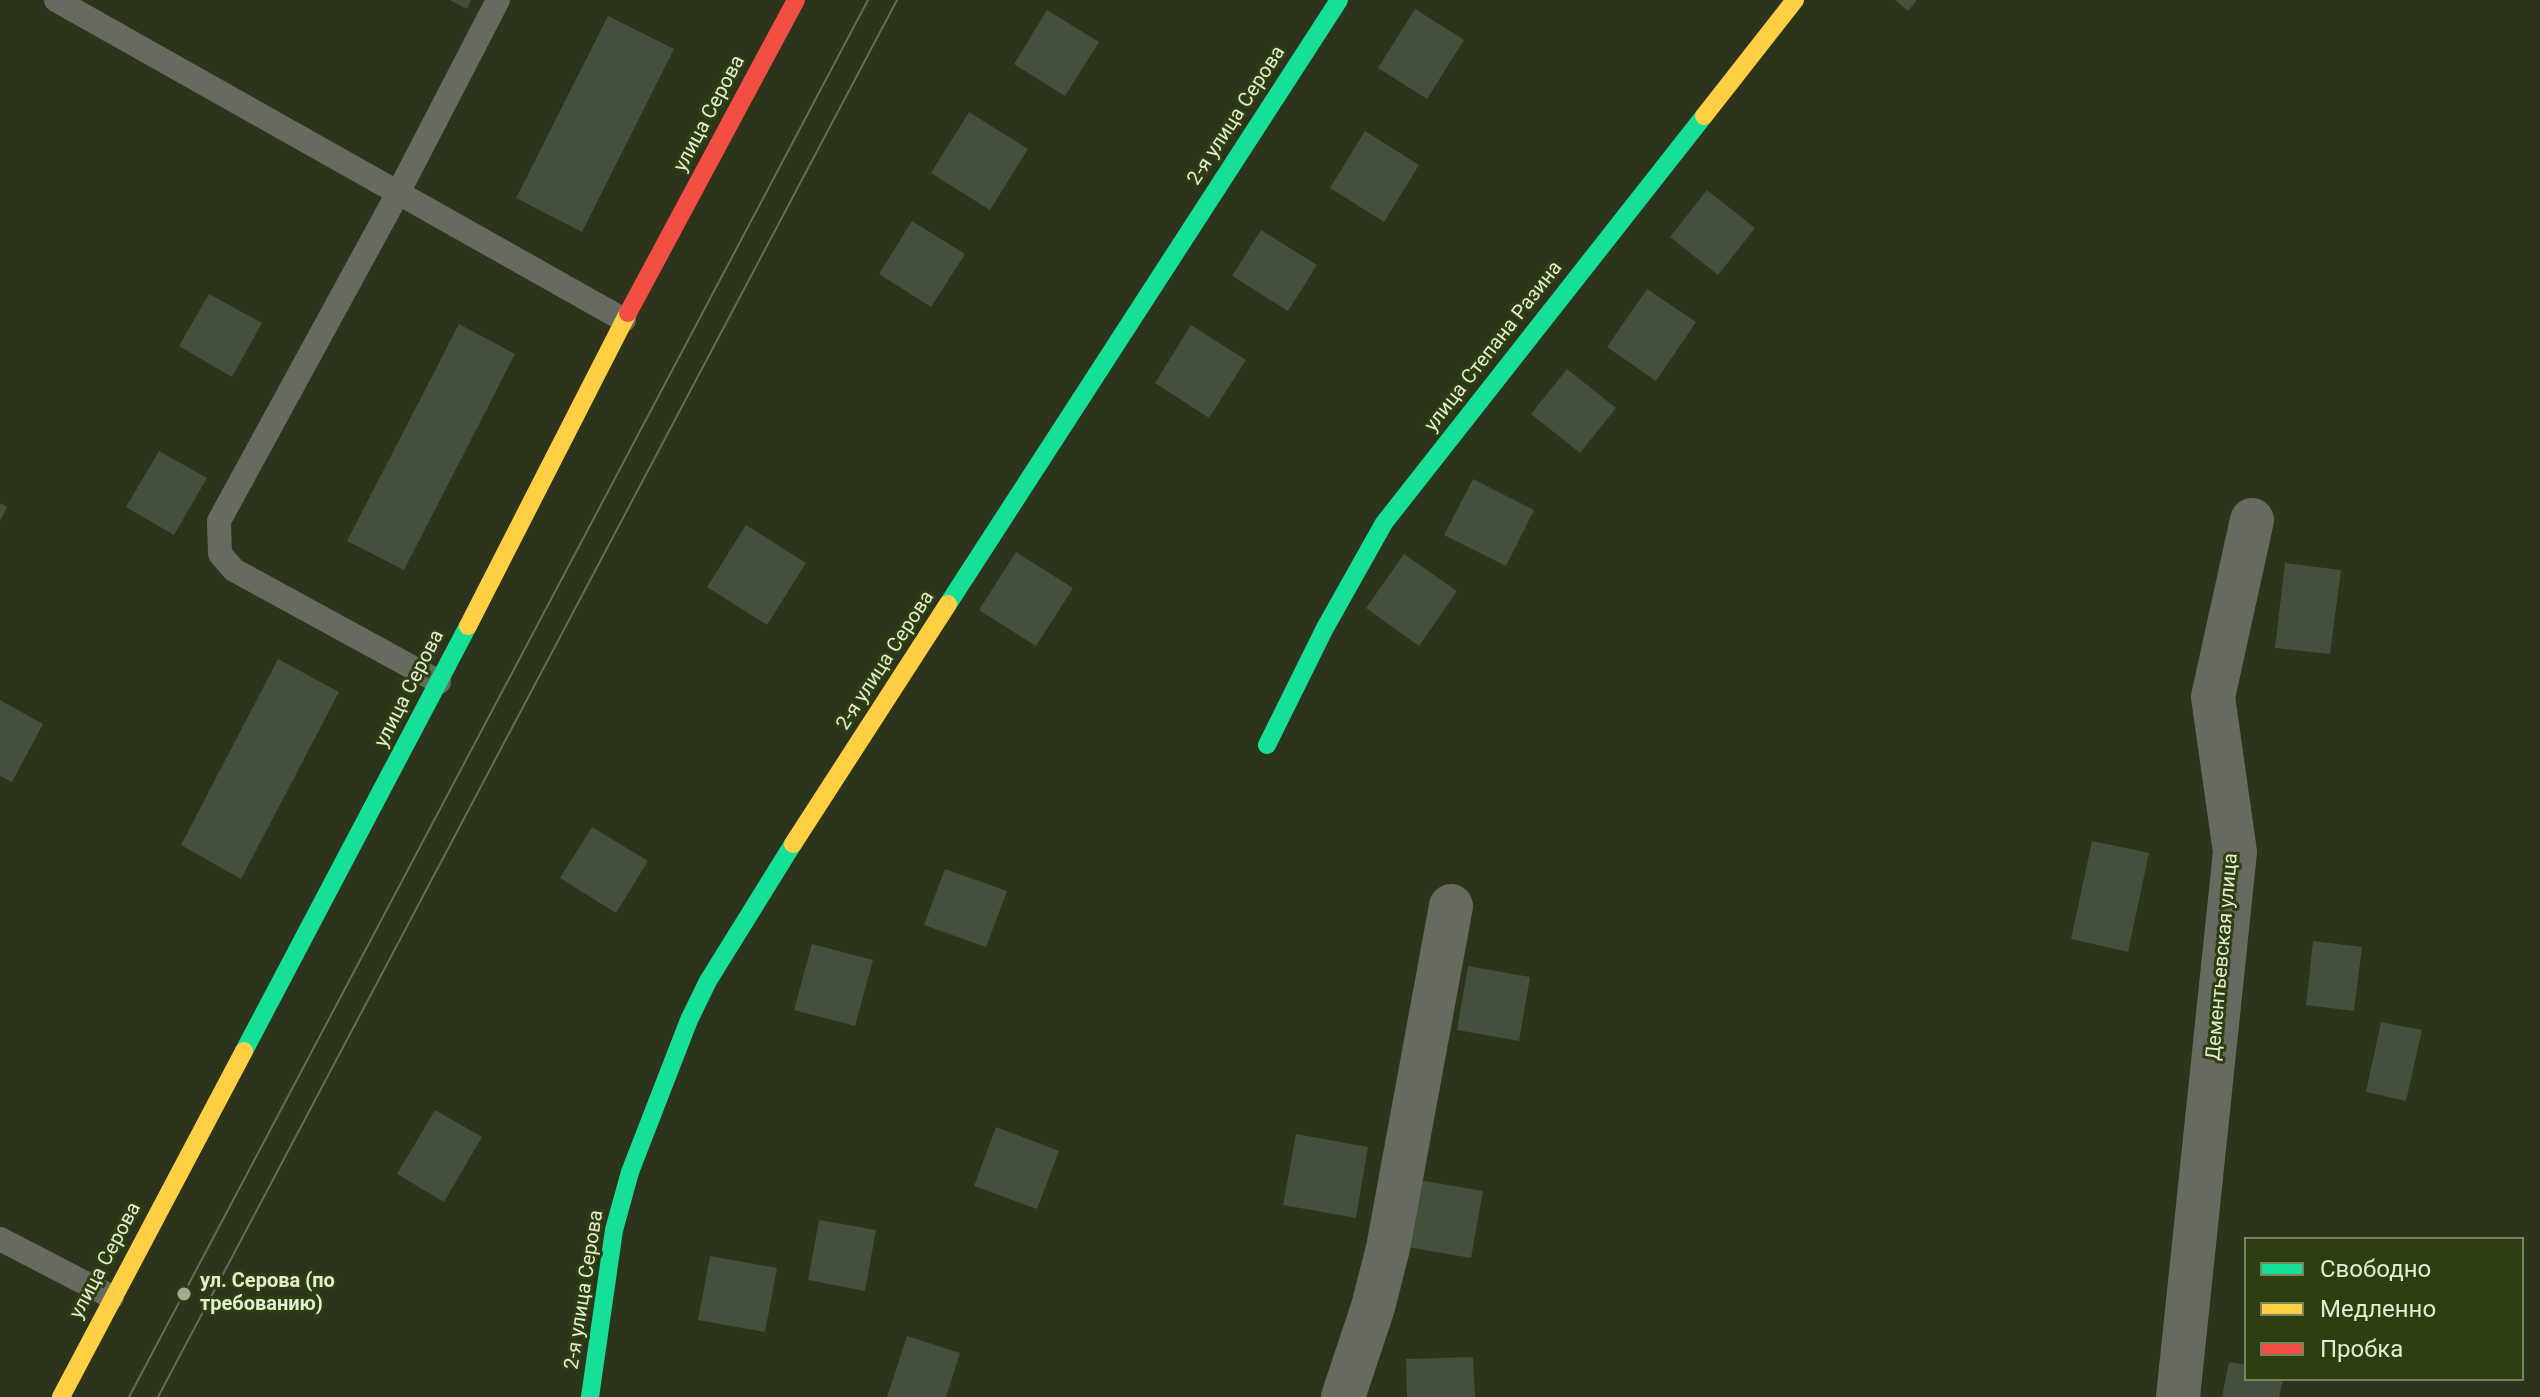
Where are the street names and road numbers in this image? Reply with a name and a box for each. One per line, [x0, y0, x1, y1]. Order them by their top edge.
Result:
street label: 2-я улица Серова [1183, 42, 1291, 190]
street label: улица Серова [669, 52, 751, 176]
street label: улица Степана Разина [1420, 257, 1568, 437]
street label: 2-я улица Серова [832, 587, 940, 735]
street label: улица Серова [370, 626, 450, 752]
street label: Дементьевская улица [2202, 852, 2244, 1062]
street label: улица Серова [65, 1199, 147, 1323]
street label: 2-я улица Серова [561, 1209, 609, 1371]

